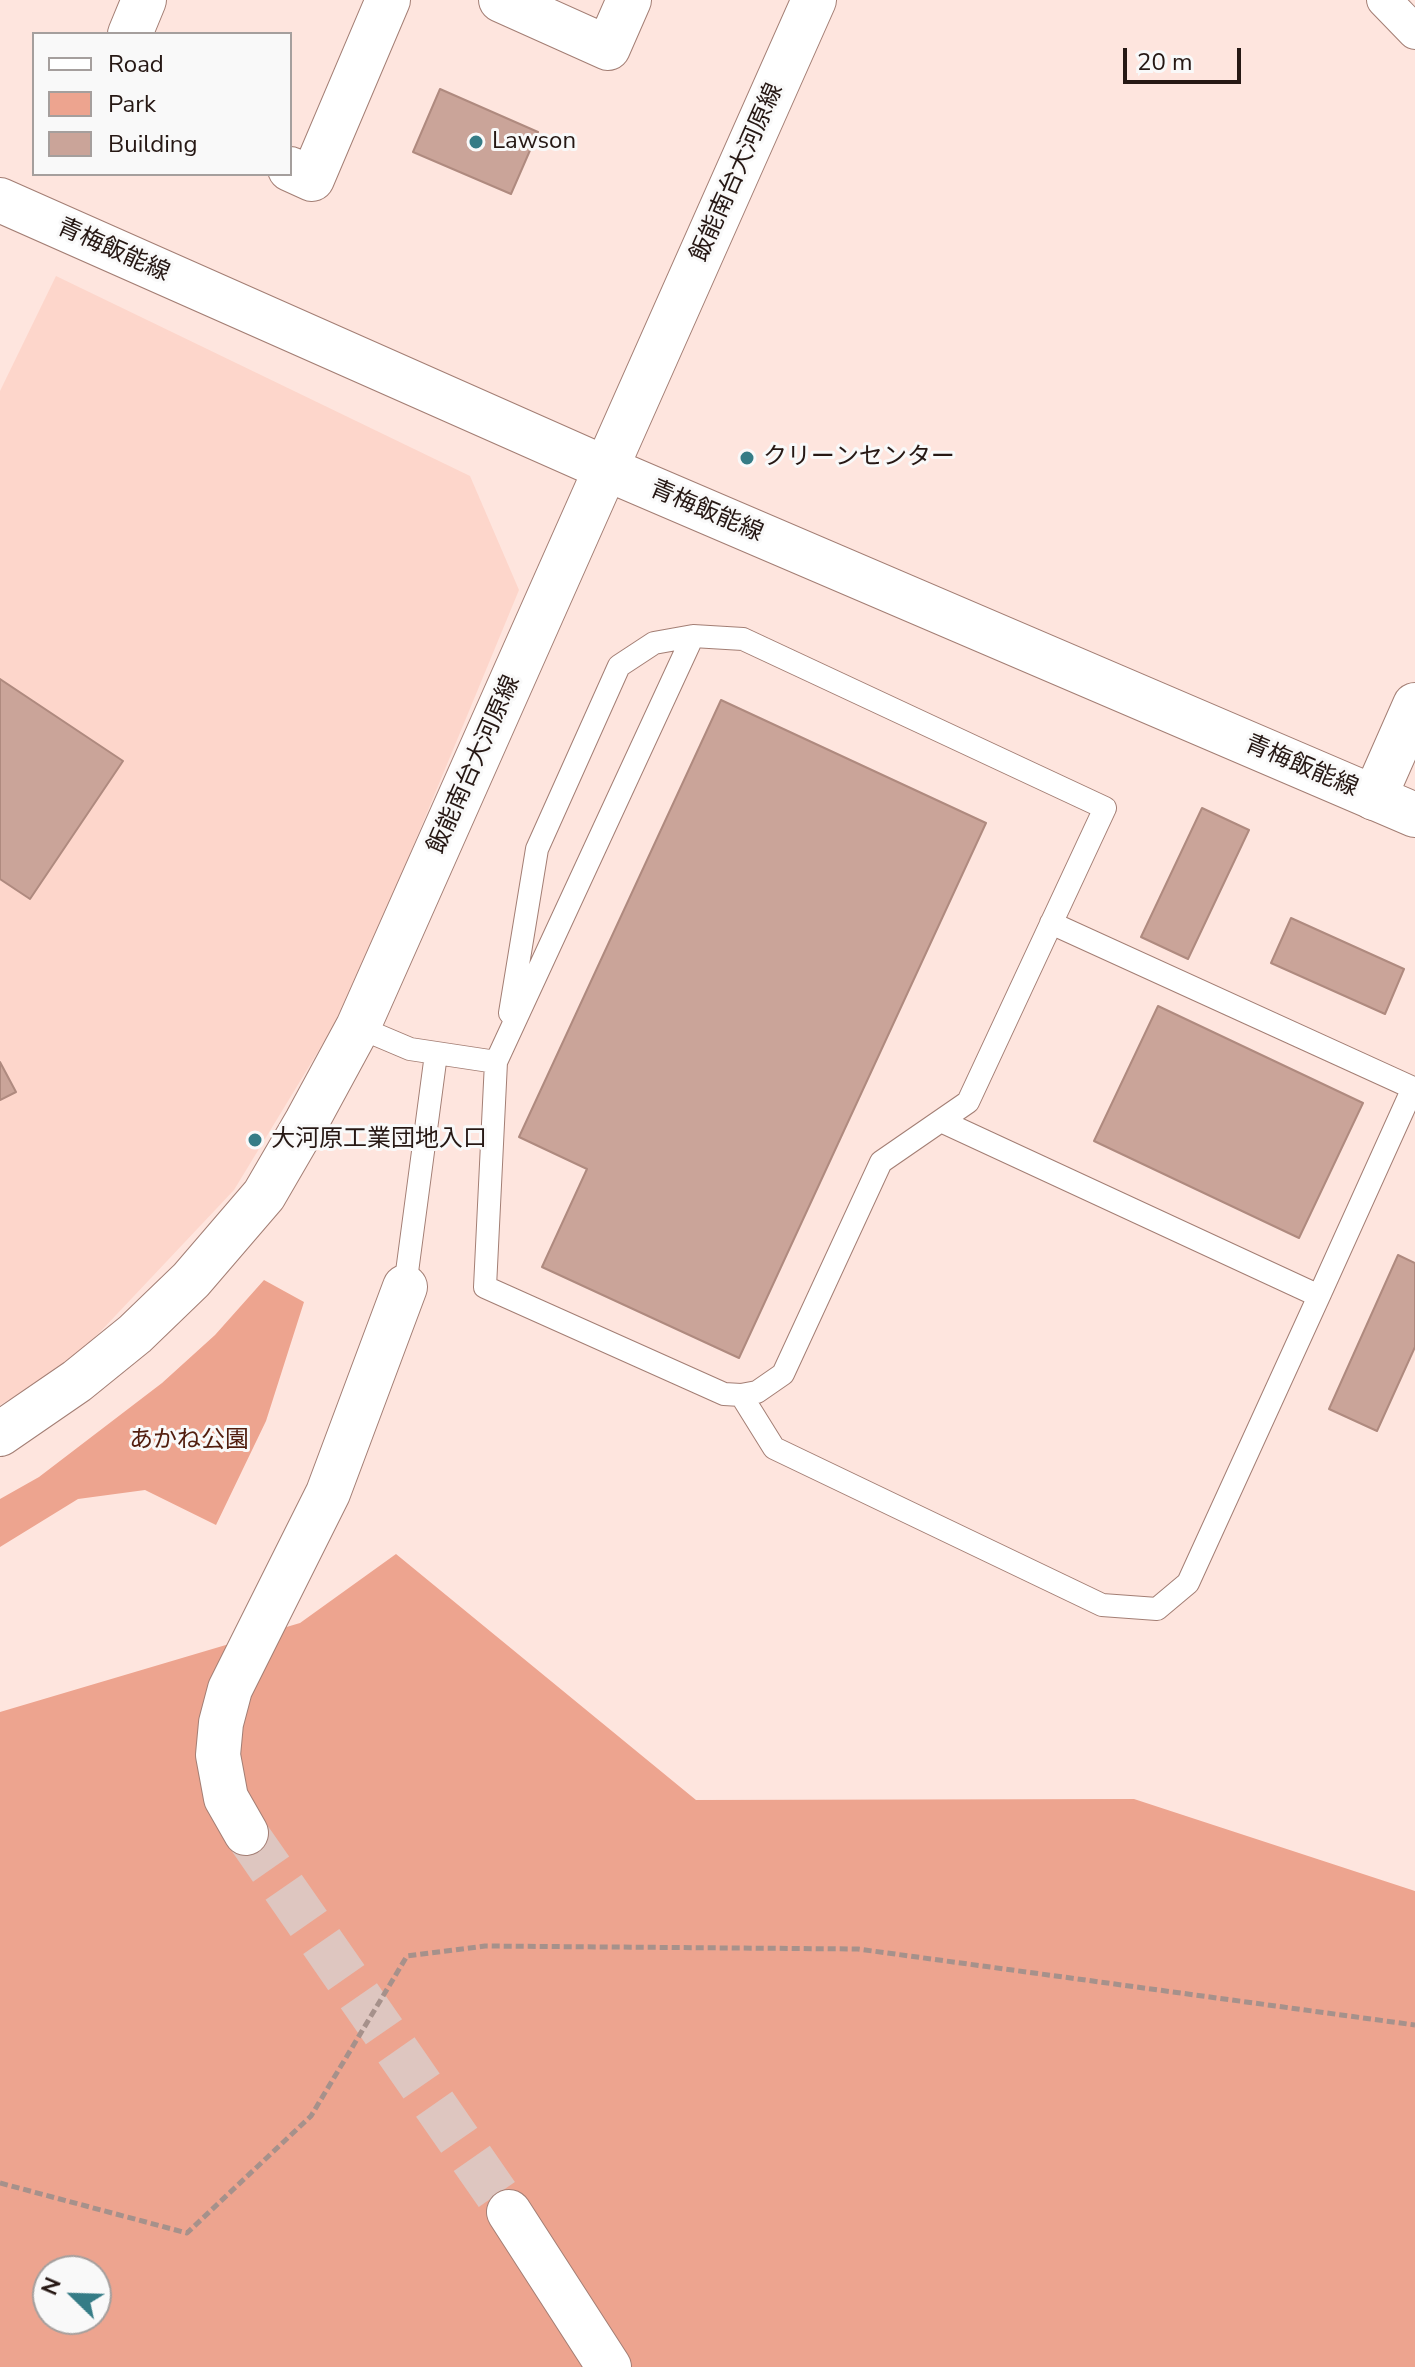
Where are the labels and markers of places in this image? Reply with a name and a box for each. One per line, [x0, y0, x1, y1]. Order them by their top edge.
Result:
place label: Lawson [492, 128, 576, 156]
marker: Lawson [467, 133, 485, 151]
place label: クリーンセンター [763, 444, 955, 472]
marker: クリーンセンター [738, 449, 756, 467]
place label: 大河原工業団地入口 [271, 1126, 487, 1154]
marker: 大河原工業団地入口 [246, 1131, 264, 1149]

